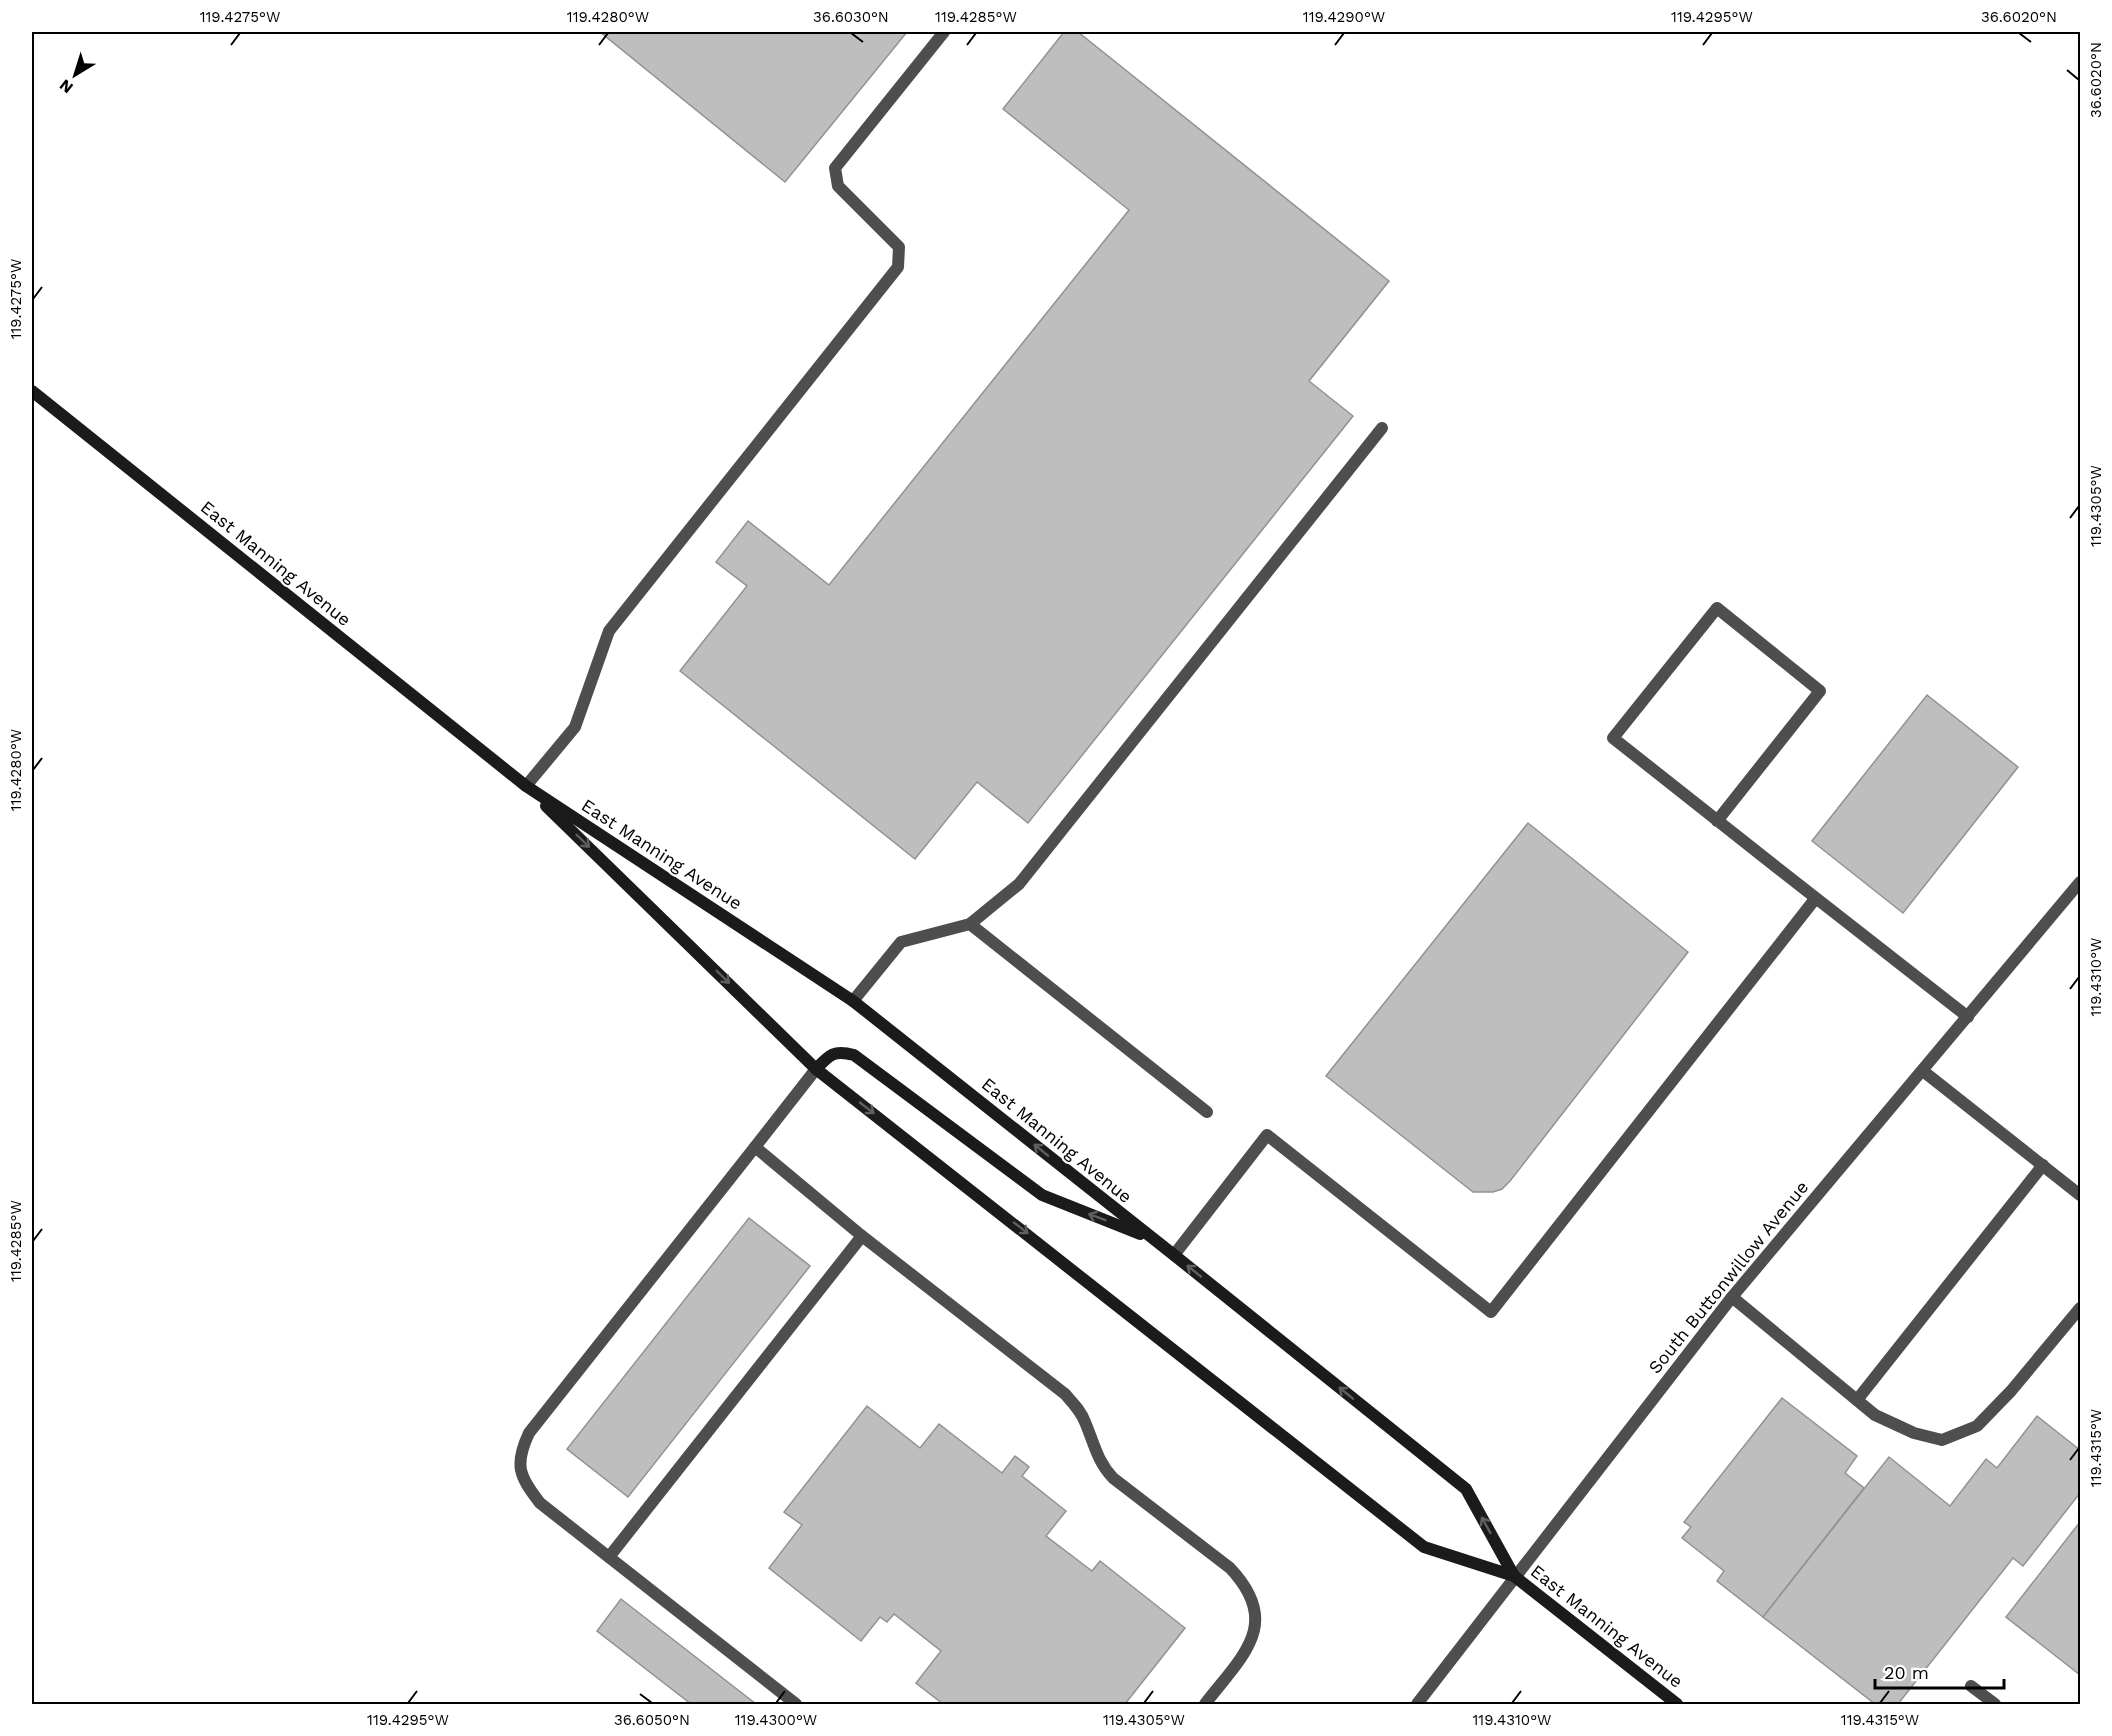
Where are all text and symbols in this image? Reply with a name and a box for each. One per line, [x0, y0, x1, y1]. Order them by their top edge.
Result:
text: 119.4275°W [200, 8, 280, 26]
text: 119.4280°W [567, 8, 649, 26]
text: 36.6030°N [813, 8, 889, 26]
text: 119.4285°W [935, 8, 1017, 26]
text: 119.4290°W [1303, 8, 1385, 26]
text: 119.4295°W [1671, 8, 1753, 26]
text: 36.6020°N [1981, 8, 2057, 26]
text: 36.6020°N [2087, 42, 2105, 118]
north arrow [45, 45, 105, 105]
text: N [56, 75, 77, 98]
text: 119.4275°W [7, 259, 25, 339]
text: 119.4305°W [2087, 465, 2105, 547]
street label: East Manning Avenue [197, 496, 355, 630]
text: 119.4280°W [7, 729, 25, 811]
street label: East Manning Avenue [578, 794, 746, 914]
one-way arrow [575, 834, 590, 849]
text: 119.4310°W [2087, 938, 2105, 1017]
one-way arrow [715, 970, 730, 985]
street label: East Manning Avenue [978, 1073, 1136, 1207]
one-way arrow [859, 1102, 875, 1115]
one-way arrow [1033, 1144, 1049, 1157]
street label: South Buttonwillow Avenue [1644, 1176, 1812, 1378]
text: 119.4285°W [7, 1200, 25, 1282]
one-way arrow [1089, 1211, 1107, 1222]
one-way arrow [1012, 1222, 1028, 1235]
one-way arrow [1187, 1264, 1202, 1278]
one-way arrow [1339, 1386, 1355, 1399]
text: 119.4315°W [2087, 1409, 2105, 1487]
one-way arrow [1480, 1517, 1492, 1534]
street label: East Manning Avenue [1527, 1560, 1687, 1692]
scale bar [1875, 1652, 2004, 1690]
text: 20 m [1884, 1662, 1929, 1683]
text: 119.4295°W [367, 1711, 449, 1729]
text: 36.6050°N [614, 1711, 690, 1729]
text: 119.4300°W [735, 1711, 817, 1729]
text: 119.4305°W [1103, 1711, 1185, 1729]
text: 119.4310°W [1473, 1711, 1552, 1729]
text: 119.4315°W [1841, 1711, 1919, 1729]

